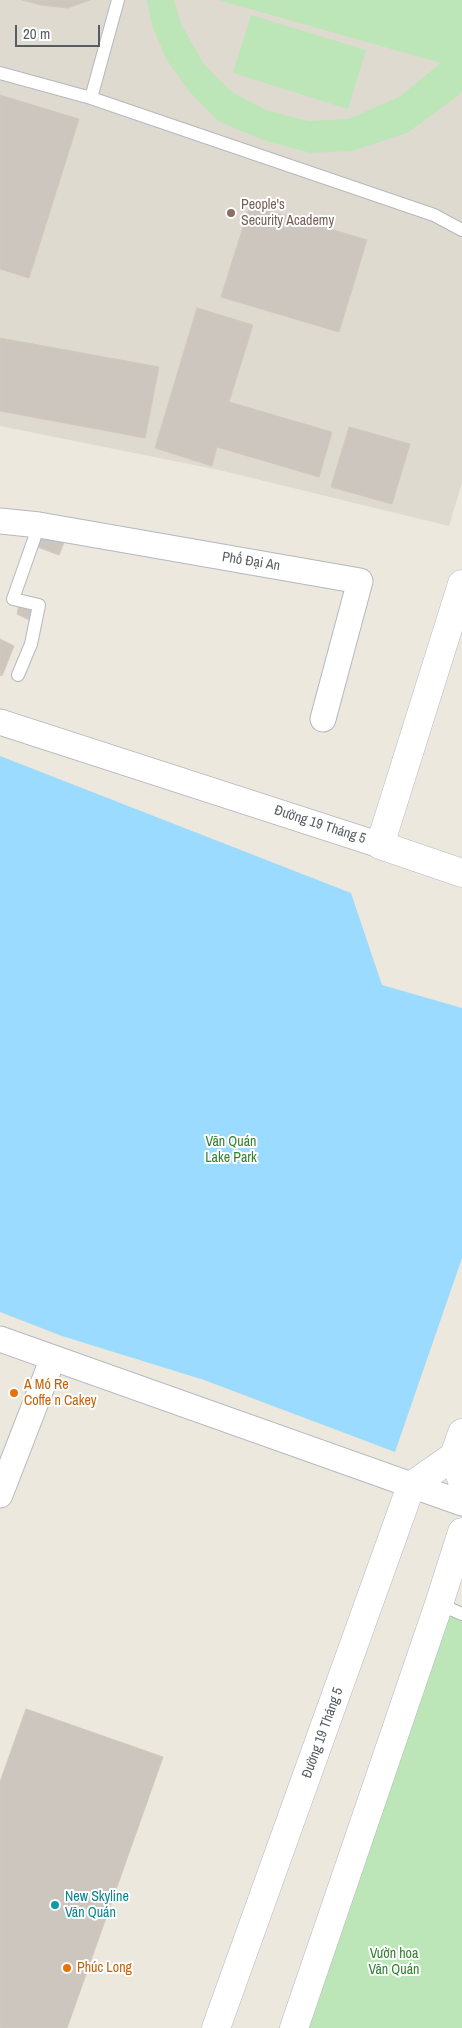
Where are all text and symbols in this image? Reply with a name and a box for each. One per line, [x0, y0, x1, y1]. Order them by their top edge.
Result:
scale bar [18, 15, 102, 47]
text: 20 m [23, 23, 50, 44]
place label: People's Security Academy [241, 197, 334, 230]
marker: People's Security Academy [225, 207, 237, 219]
street label: Phố Đại An [221, 549, 281, 575]
street label: Đường 19 Tháng 5 [272, 802, 368, 848]
park label: Văn Quán Lake Park [205, 1134, 257, 1166]
place label: A Mó Re Coffe n Cakey [24, 1377, 97, 1410]
marker: A Mó Re Coffe n Cakey [8, 1387, 20, 1399]
street label: Đường 19 Tháng 5 [299, 1685, 347, 1781]
place label: New Skyline Văn Quán [65, 1889, 129, 1921]
marker: New Skyline Văn Quán [49, 1899, 61, 1911]
park label: Vườn hoa Văn Quán [369, 1946, 419, 1978]
place label: Phúc Long [77, 1960, 132, 1976]
marker: Phúc Long [61, 1962, 73, 1974]

